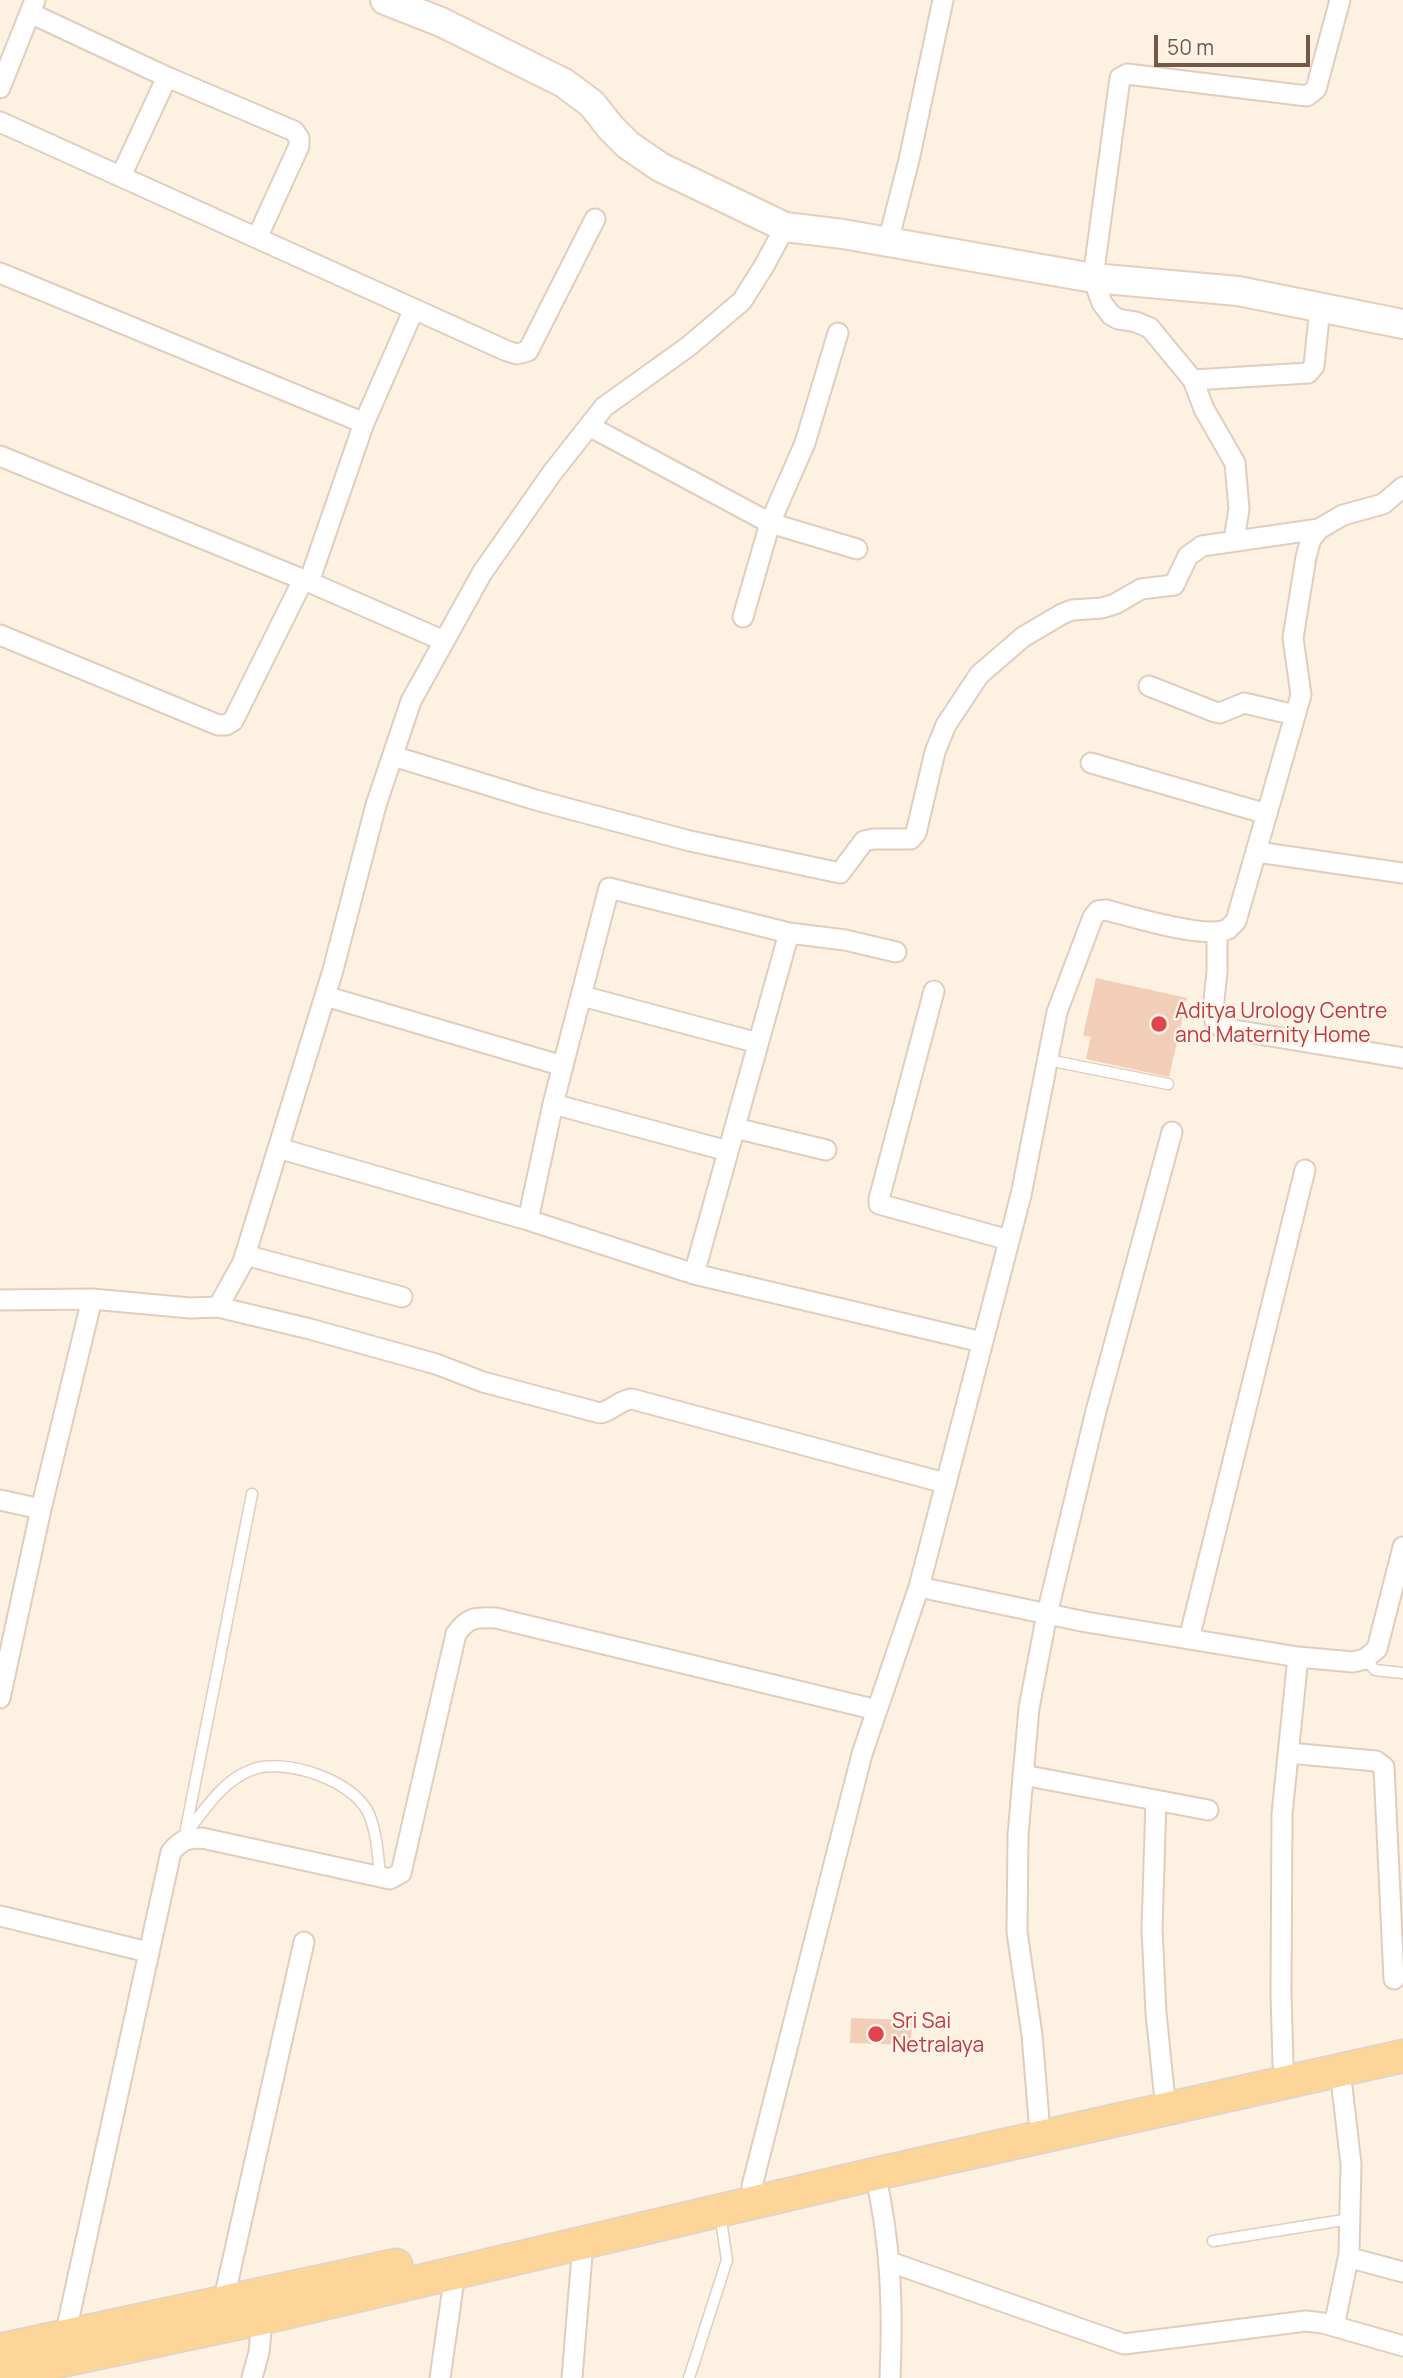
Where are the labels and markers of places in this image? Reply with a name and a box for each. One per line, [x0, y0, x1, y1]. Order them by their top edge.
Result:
place label: Aditya Urology Centre and Maternity Home [1175, 999, 1387, 1049]
marker: Aditya Urology Centre and Maternity Home [1149, 1014, 1169, 1034]
place label: Sri Sai Netralaya [892, 2009, 984, 2059]
marker: Sri Sai Netralaya [866, 2024, 886, 2044]

